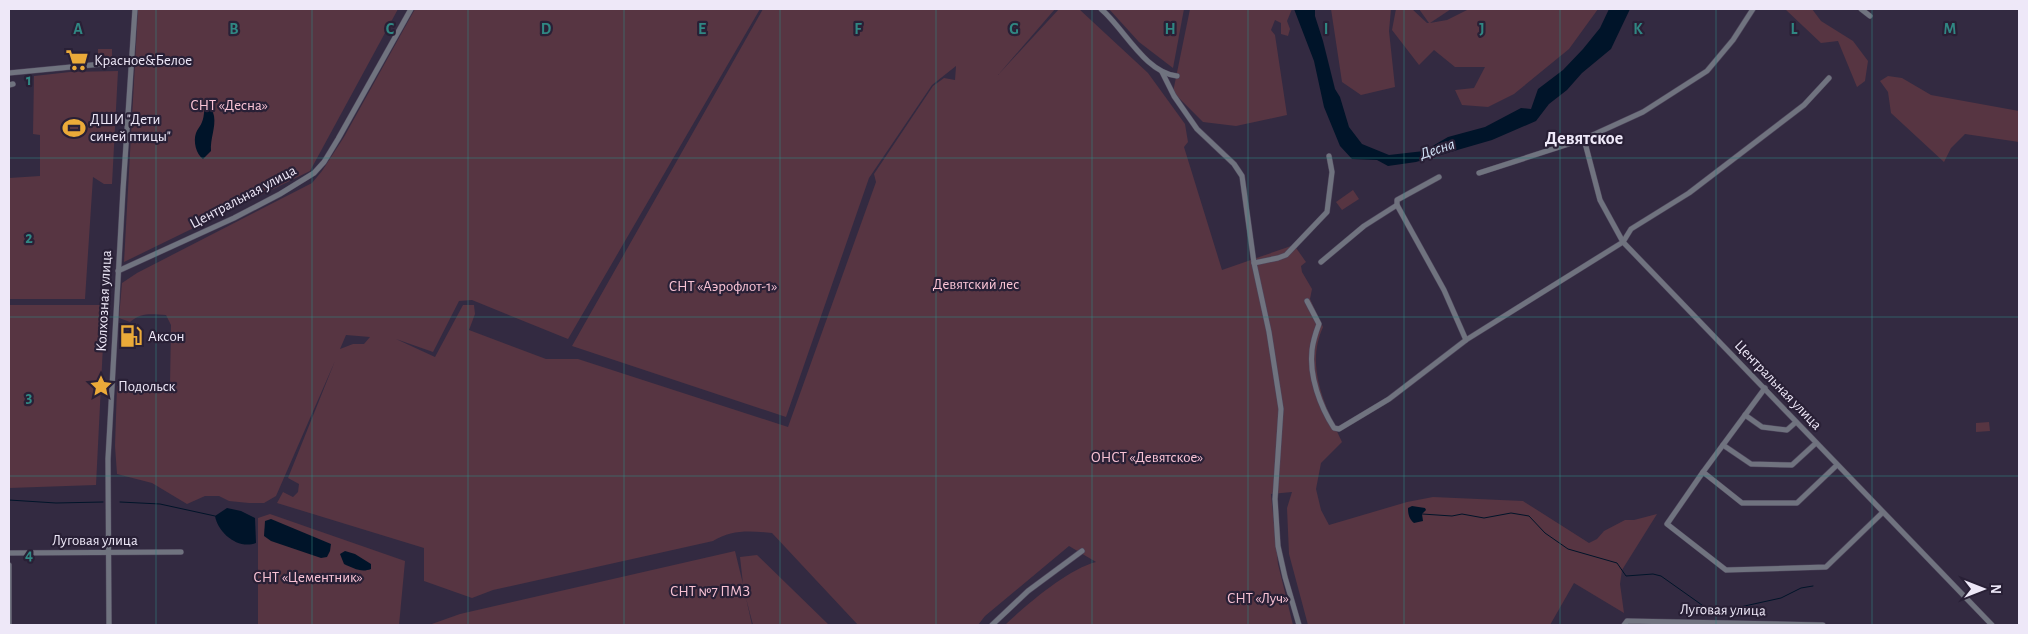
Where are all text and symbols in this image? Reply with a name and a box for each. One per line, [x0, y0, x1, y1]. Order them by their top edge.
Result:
text: A [73, 21, 83, 37]
text: B [229, 21, 239, 37]
text: C [386, 21, 395, 37]
text: D [541, 21, 552, 37]
text: E [698, 21, 706, 37]
text: F [854, 21, 862, 37]
text: G [1009, 21, 1019, 37]
text: H [1164, 21, 1176, 37]
text: I [1324, 21, 1328, 37]
text: J [1479, 21, 1485, 37]
text: K [1633, 21, 1643, 37]
text: L [1791, 21, 1798, 37]
text: M [1944, 21, 1956, 37]
supermarket icon: Красное&Белое [64, 47, 90, 73]
place label: Красное&Белое [94, 53, 192, 68]
text: 1 [26, 72, 32, 88]
park label: СНТ «Десна» [190, 98, 268, 113]
place label: ДШИ "Дети синей птицы" [90, 112, 171, 144]
sports icon: ДШИ "Дети синей птицы" [61, 115, 87, 141]
district label: Девятское [1545, 130, 1623, 148]
water label: Десна [1416, 136, 1457, 162]
street label: Центральная улица [187, 163, 299, 231]
text: 2 [25, 230, 33, 246]
street label: Колхозная улица [94, 250, 114, 352]
park label: Девятский лес [933, 277, 1019, 292]
park label: СНТ «Аэрофлот-1» [669, 279, 777, 294]
fuel station icon: Аксон [118, 323, 144, 349]
place label: Аксон [148, 329, 185, 344]
street label: Центральная улица [1732, 337, 1824, 433]
place icon: Подольск [88, 373, 114, 399]
place label: Подольск [118, 379, 176, 394]
text: 3 [26, 389, 33, 405]
park label: ОНСТ «Девятское» [1091, 450, 1203, 465]
street label: Луговая улица [52, 533, 138, 548]
text: 4 [25, 547, 33, 563]
north arrow [1958, 564, 2008, 614]
park label: СНТ «Цементник» [253, 570, 363, 585]
park label: СНТ №7 ПМЗ [670, 584, 750, 599]
text: N [1988, 584, 2002, 594]
park label: СНТ «Луч» [1227, 591, 1289, 606]
street label: Луговая улица [1680, 602, 1766, 618]

